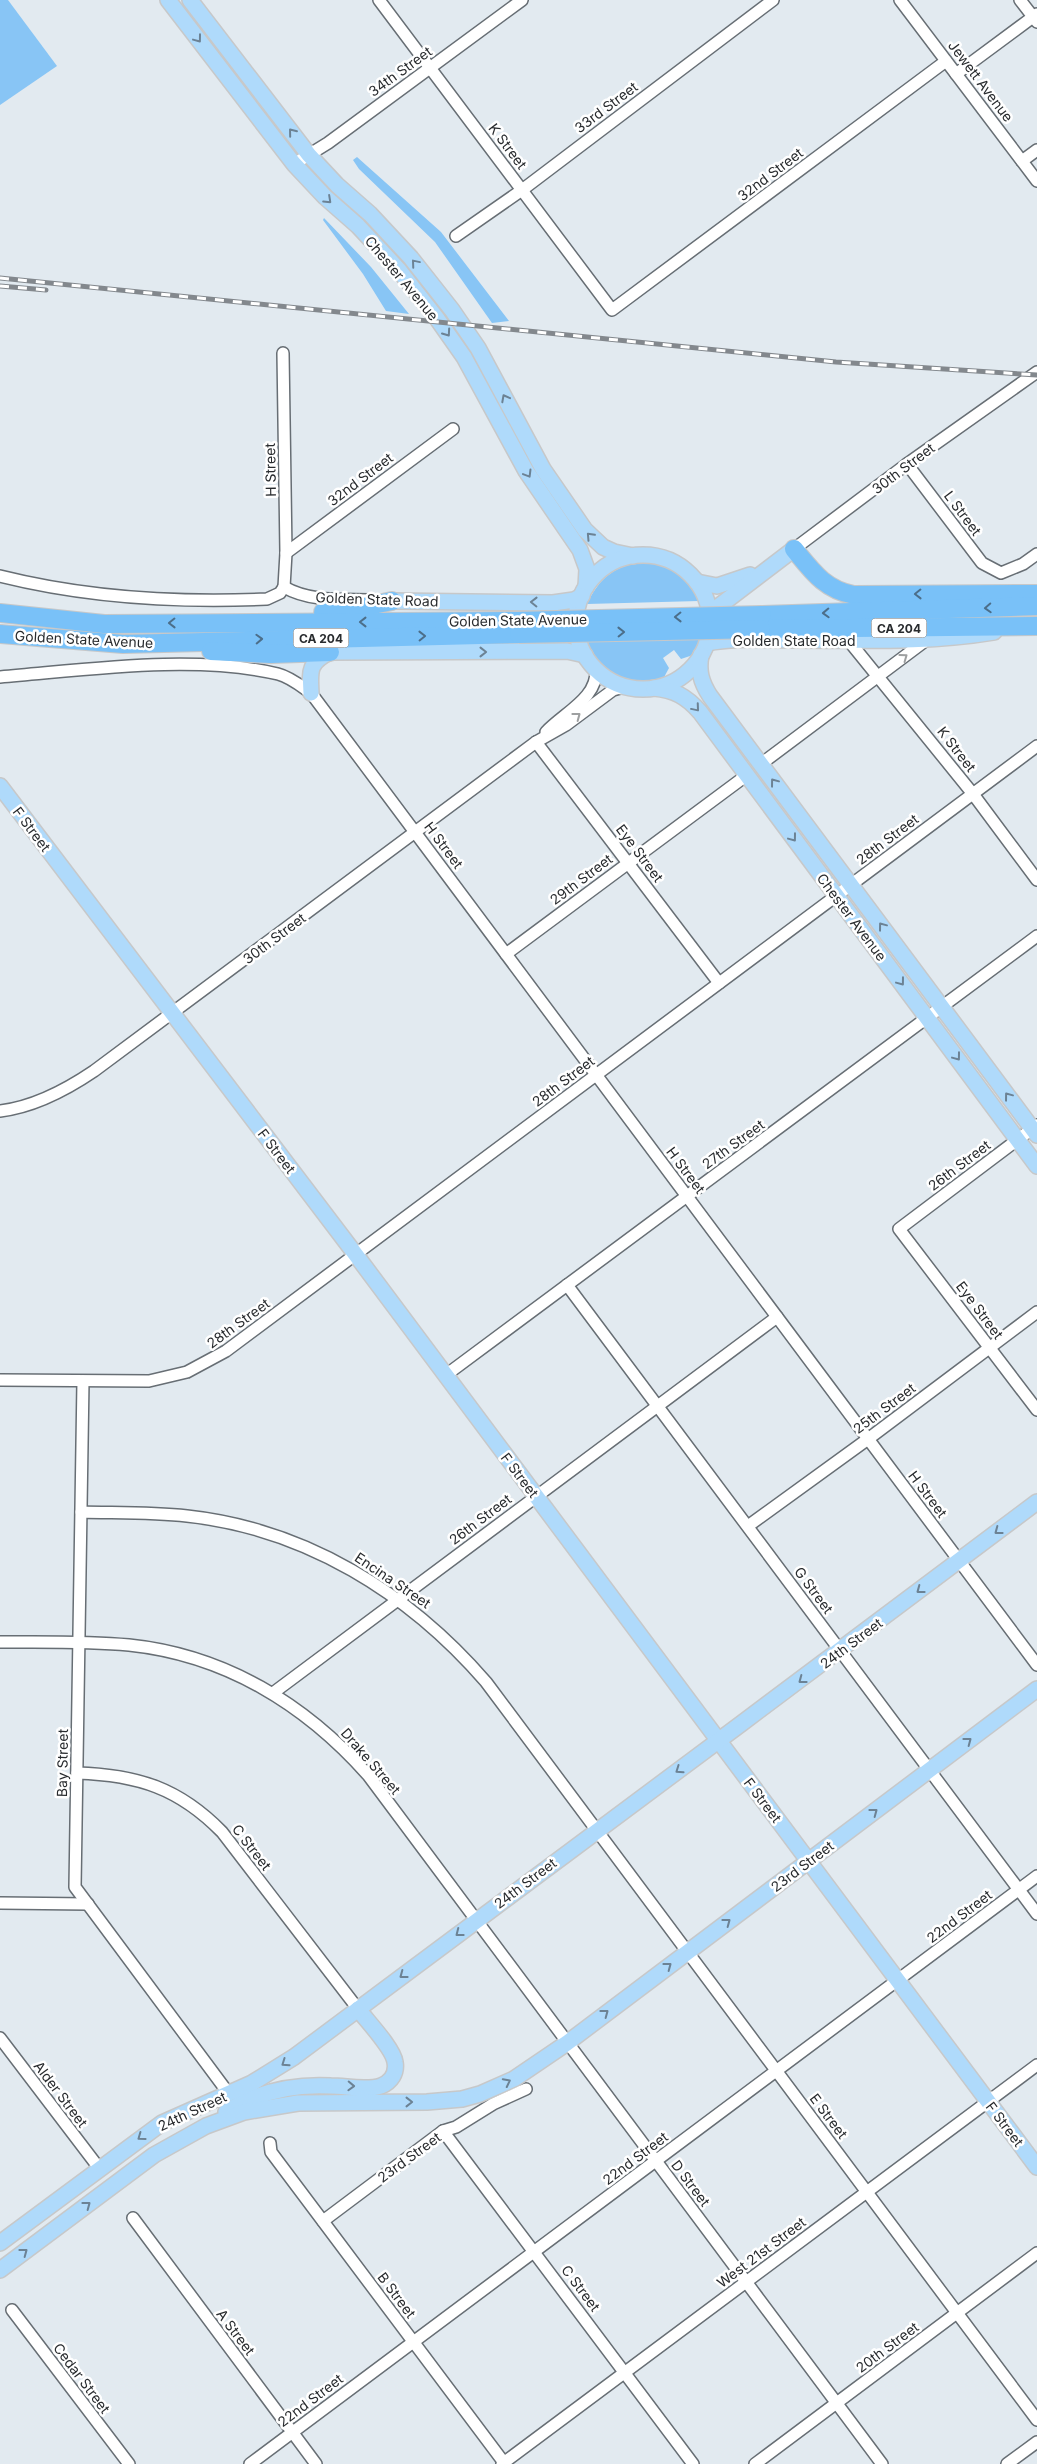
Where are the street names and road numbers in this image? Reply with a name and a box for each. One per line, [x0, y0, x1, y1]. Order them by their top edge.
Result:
street label: Jewett Avenue [945, 37, 1017, 125]
street label: 34th Street [365, 42, 435, 100]
street label: 33rd Street [571, 78, 641, 136]
street label: K Street [485, 120, 531, 173]
street label: 32nd Street [734, 144, 806, 204]
street label: Chester Avenue [362, 232, 442, 324]
street label: 30th Street [868, 439, 938, 497]
street label: H Street [261, 443, 279, 497]
street label: 32nd Street [324, 449, 396, 509]
street label: L Street [941, 487, 985, 539]
street label: Golden State Road [315, 588, 439, 610]
street label: Golden State Avenue [449, 610, 587, 630]
road number: CA 204 [872, 618, 926, 638]
street label: Golden State Avenue [14, 627, 154, 651]
road number: CA 204 [294, 628, 348, 648]
street label: Golden State Road [733, 632, 855, 649]
street label: K Street [934, 723, 980, 775]
street label: F Street [10, 803, 55, 855]
street label: 28th Street [853, 810, 922, 868]
street label: H Street [421, 818, 467, 872]
street label: Eye Street [613, 821, 667, 885]
street label: 29th Street [546, 850, 616, 908]
street label: Chester Avenue [814, 870, 890, 964]
street label: 30th Street [239, 909, 309, 967]
street label: 28th Street [529, 1052, 598, 1110]
street label: 27th Street [699, 1115, 768, 1172]
street label: F Street [255, 1125, 300, 1177]
street label: 26th Street [925, 1136, 994, 1194]
street label: H Street [663, 1143, 709, 1197]
street label: Eye Street [953, 1278, 1007, 1342]
street label: 28th Street [203, 1294, 273, 1351]
street label: 25th Street [850, 1379, 919, 1437]
street label: F Street [498, 1449, 543, 1501]
street label: H Street [905, 1467, 951, 1521]
street label: 26th Street [446, 1490, 515, 1548]
street label: Encina Street [352, 1548, 434, 1612]
street label: G Street [791, 1563, 837, 1617]
street label: 24th Street [816, 1614, 886, 1672]
street label: Drake Street [338, 1724, 405, 1798]
street label: Bay Street [53, 1728, 71, 1797]
street label: F Street [741, 1774, 786, 1826]
street label: C Street [229, 1821, 275, 1874]
street label: 23rd Street [767, 1837, 837, 1895]
street label: 24th Street [490, 1854, 560, 1912]
street label: 22nd Street [923, 1886, 995, 1946]
street label: Alder Street [31, 2058, 92, 2131]
street label: 24th Street [155, 2088, 229, 2134]
street label: E Street [807, 2090, 852, 2142]
street label: F Street [983, 2098, 1028, 2150]
street label: 23rd Street [374, 2128, 444, 2186]
street label: 22nd Street [599, 2128, 671, 2188]
street label: D Street [668, 2157, 714, 2210]
street label: West 21st Street [713, 2213, 809, 2291]
street label: C Street [558, 2261, 604, 2315]
street label: B Street [374, 2269, 420, 2321]
street label: A Street [213, 2306, 259, 2359]
street label: 20th Street [852, 2318, 922, 2376]
street label: Cedar Street [50, 2340, 114, 2417]
street label: 22nd Street [274, 2370, 346, 2430]

